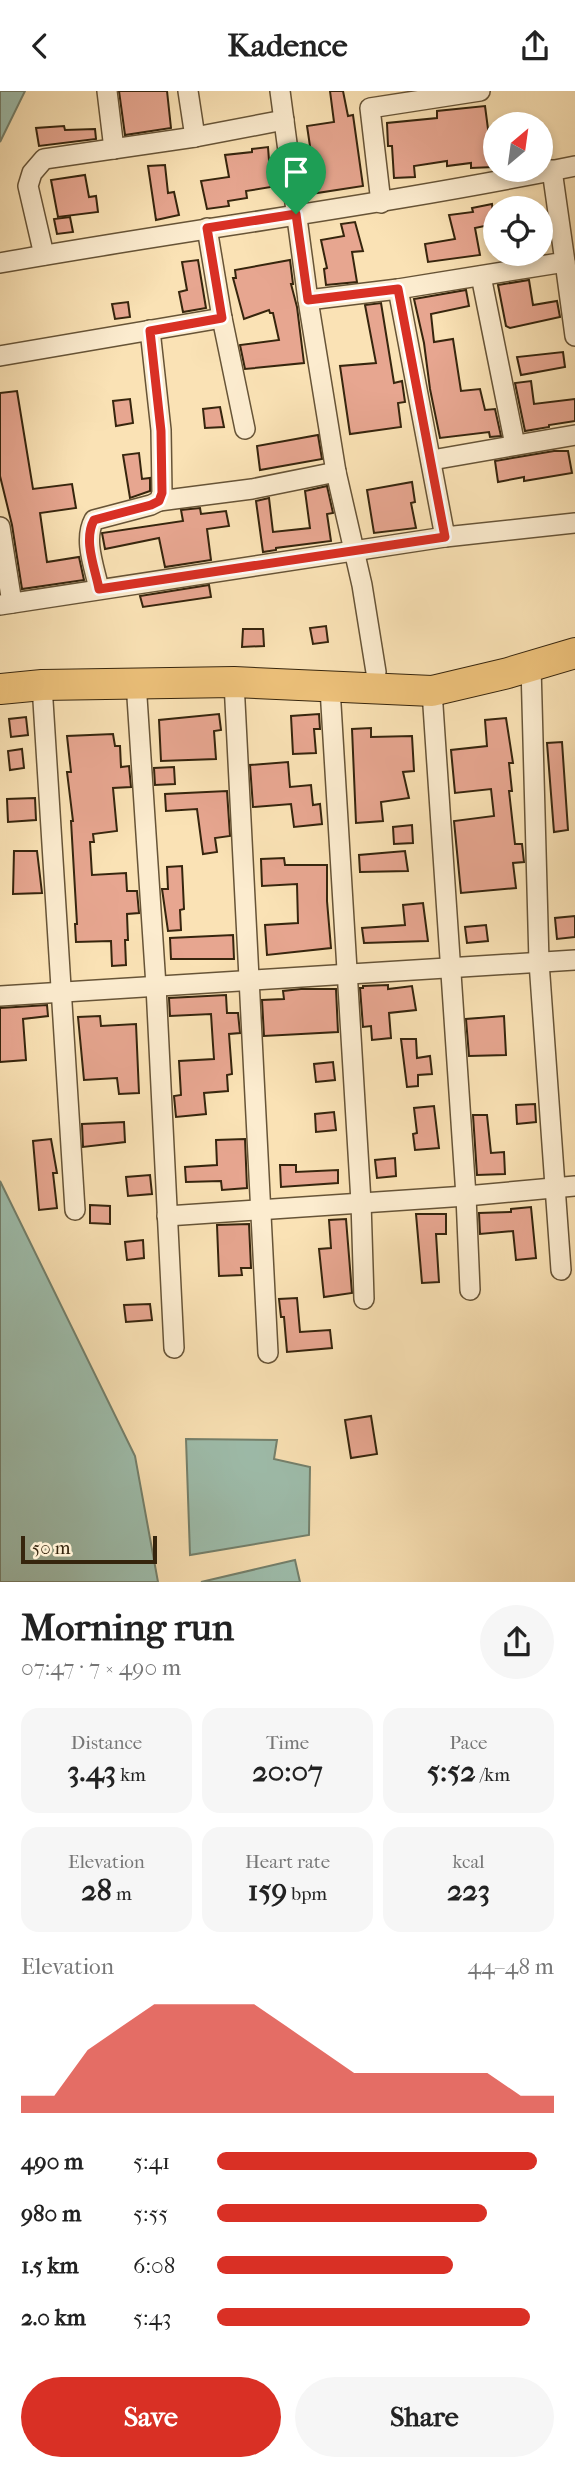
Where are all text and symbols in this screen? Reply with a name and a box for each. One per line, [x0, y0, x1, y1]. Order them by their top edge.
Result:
icon: back [21, 27, 59, 65]
text: Kadence [227, 27, 348, 64]
icon: share [516, 27, 554, 65]
north arrow [483, 112, 553, 182]
map controls [483, 112, 553, 266]
pin [266, 142, 326, 214]
icon: arrive [277, 153, 315, 191]
button: locate [483, 196, 553, 266]
scale bar [21, 1533, 158, 1565]
text: 50 m [32, 1537, 71, 1559]
text: Morning run [21, 1605, 234, 1650]
button: share [480, 1605, 554, 1679]
text: 07:47 · 7 × 490 m [21, 1654, 181, 1681]
text: Distance [71, 1732, 142, 1754]
text: Time [266, 1732, 309, 1754]
text: Pace [450, 1732, 487, 1754]
text: 3.43 [67, 1754, 116, 1789]
text: 20:07 [252, 1754, 323, 1789]
text: 5:52 [427, 1754, 476, 1789]
text: km [116, 1764, 146, 1786]
text: /km [476, 1764, 510, 1786]
text: Elevation [68, 1851, 145, 1873]
text: Heart rate [245, 1851, 330, 1873]
text: kcal [453, 1851, 484, 1873]
text: 28 [81, 1873, 112, 1908]
text: 159 [248, 1873, 287, 1908]
text: 223 [447, 1873, 490, 1908]
text: m [112, 1883, 132, 1905]
text: bpm [287, 1883, 327, 1905]
text: Elevation [21, 1953, 114, 1980]
text: 44–48 m [468, 1953, 554, 1980]
text: 490 m [21, 2148, 83, 2175]
text: 5:41 [133, 2148, 170, 2175]
text: 980 m [21, 2200, 81, 2227]
text: 5:55 [133, 2200, 168, 2227]
text: 1.5 km [21, 2252, 79, 2279]
text: 6:08 [133, 2252, 175, 2279]
text: 2.0 km [21, 2304, 86, 2331]
text: 5:43 [133, 2304, 172, 2331]
button: Save [21, 2377, 281, 2457]
button: Share [295, 2377, 554, 2457]

